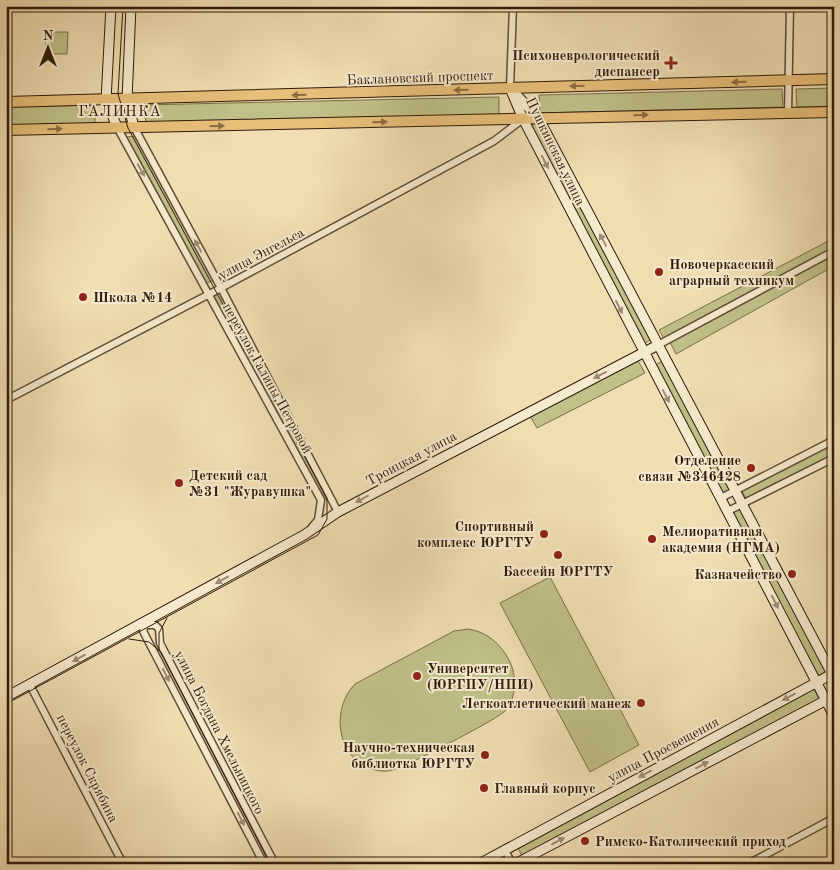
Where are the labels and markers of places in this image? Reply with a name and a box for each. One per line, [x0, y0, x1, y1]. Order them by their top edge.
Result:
place label: Психоневрологический диспансер [512, 49, 660, 79]
marker: Психоневрологический диспансер [664, 56, 678, 70]
place label: Новочеркасский аграрный техникум [669, 258, 794, 288]
marker: Новочеркасский аграрный техникум [653, 266, 665, 278]
marker: Школа №14 [77, 291, 89, 303]
place label: Школа №14 [93, 291, 172, 305]
place label: Отделение связи №346428 [638, 454, 741, 484]
marker: Отделение связи №346428 [745, 462, 757, 474]
place label: Детский сад №31 "Журавушка" [189, 469, 311, 499]
marker: Детский сад №31 "Журавушка" [173, 477, 185, 489]
place label: Спортивный комплекс ЮРГТУ [417, 520, 534, 550]
place label: Мелиоративная академия (НГМА) [662, 525, 780, 555]
marker: Спортивный комплекс ЮРГТУ [538, 528, 550, 540]
marker: Мелиоративная академия (НГМА) [646, 533, 658, 545]
marker: Бассейн ЮРГТУ [552, 549, 564, 561]
place label: Бассейн ЮРГТУ [503, 565, 613, 579]
place label: Казначейство [694, 568, 782, 582]
marker: Казначейство [786, 568, 798, 580]
place label: Университет (ЮРГПУ/НПИ) [427, 662, 533, 693]
marker: Университет (ЮРГПУ/НПИ) [411, 670, 423, 682]
place label: Легкоатлетический манеж [462, 697, 631, 711]
marker: Легкоатлетический манеж [635, 697, 647, 709]
place label: Научно-техническая библиотка ЮРГТУ [343, 741, 475, 771]
marker: Научно-техническая библиотка ЮРГТУ [479, 749, 491, 761]
marker: Главный корпус [478, 782, 490, 794]
place label: Главный корпус [494, 782, 596, 796]
marker: Римско-Католический приход [579, 835, 591, 847]
place label: Римско-Католический приход [595, 835, 786, 849]

